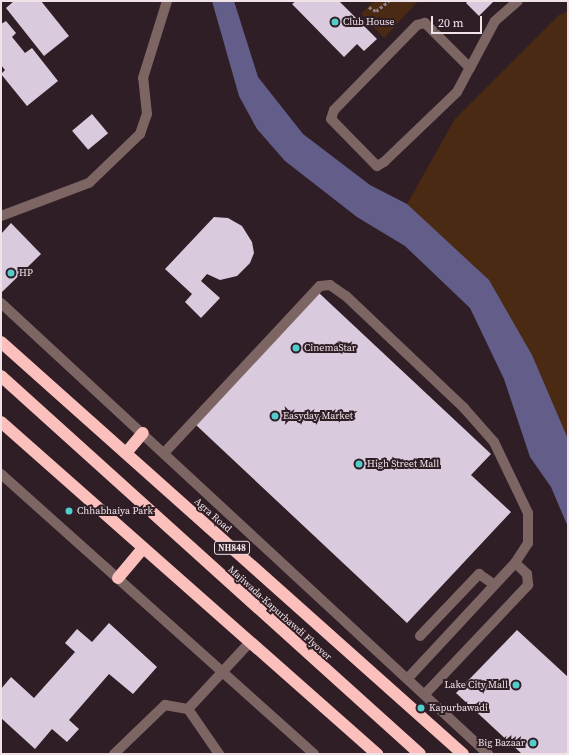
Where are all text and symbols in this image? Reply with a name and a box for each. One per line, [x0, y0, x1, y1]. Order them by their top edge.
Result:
scale bar [433, 8, 484, 34]
text: 20 m [438, 15, 464, 31]
place label: Club House [343, 16, 394, 28]
marker: Club House [330, 17, 340, 27]
place label: HP [19, 267, 33, 279]
marker: HP [6, 268, 16, 278]
place label: CinemaStar [304, 342, 356, 354]
marker: CinemaStar [291, 343, 301, 353]
place label: Easyday Market [283, 410, 353, 422]
marker: Easyday Market [270, 411, 280, 421]
place label: High Street Mall [367, 458, 439, 470]
marker: High Street Mall [354, 459, 364, 469]
street label: Agra Road [192, 495, 234, 535]
place label: Chhabhaiya Park [77, 505, 153, 517]
marker: Chhabhaiya Park [64, 506, 74, 516]
road number: NH848 [214, 541, 250, 555]
street label: Majiwada-Kapurbawdi Flyover [226, 563, 334, 663]
place label: Lake City Mall [444, 679, 508, 691]
marker: Lake City Mall [511, 680, 521, 690]
place label: Kapurbawadi [429, 702, 488, 714]
marker: Kapurbawadi [416, 703, 426, 713]
place label: Big Bazaar [478, 737, 525, 749]
marker: Big Bazaar [528, 738, 538, 748]

